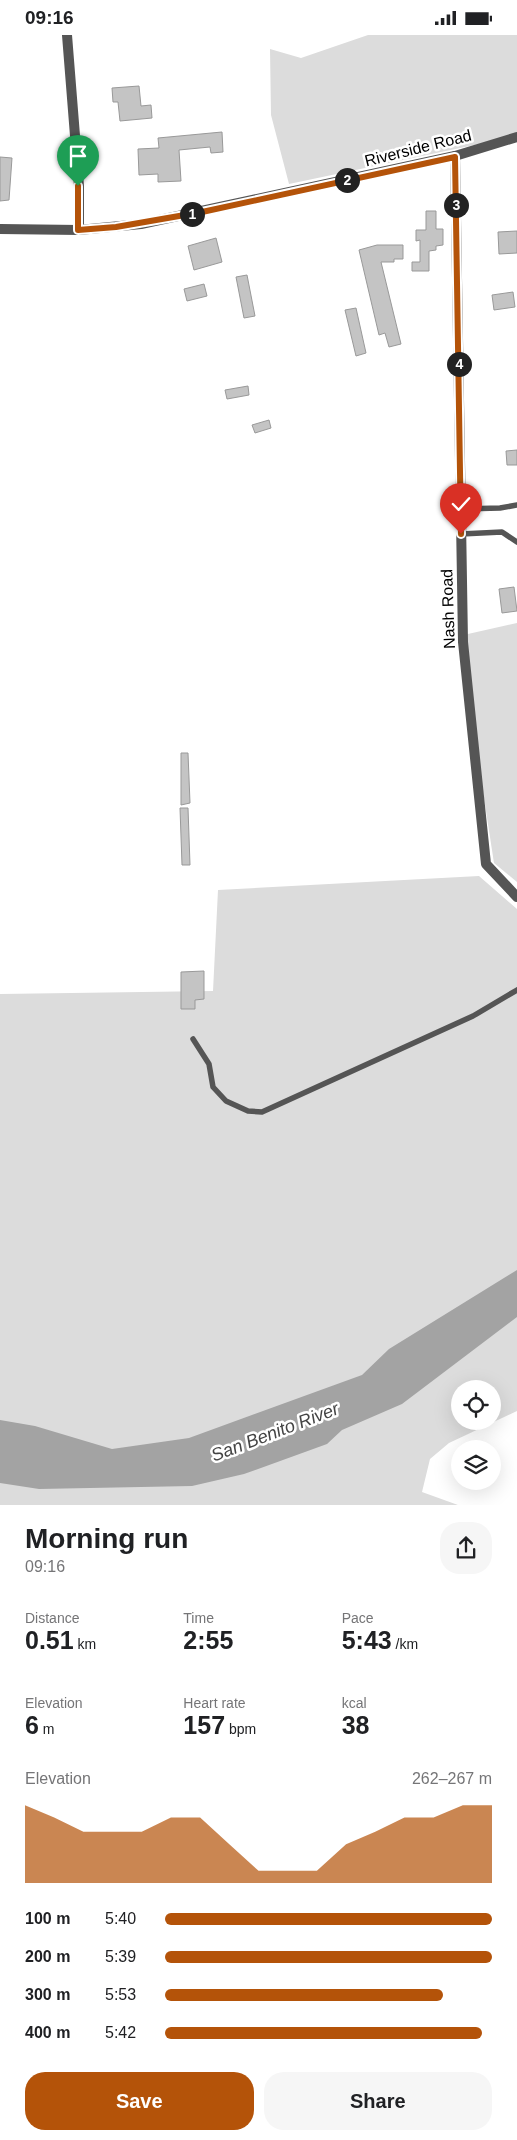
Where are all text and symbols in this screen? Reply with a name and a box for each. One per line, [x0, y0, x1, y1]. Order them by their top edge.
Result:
text: 09:16 [25, 7, 74, 28]
street label: Riverside Road [363, 127, 473, 169]
pin [57, 135, 99, 186]
icon: arrive [64, 142, 92, 170]
pin: 2 [334, 167, 360, 193]
text: 2 [344, 172, 351, 188]
pin: 3 [444, 193, 468, 217]
text: 3 [453, 197, 460, 213]
pin: 1 [180, 201, 204, 227]
text: 1 [189, 206, 196, 222]
pin: 4 [446, 351, 472, 377]
text: 4 [456, 356, 463, 372]
pin [440, 483, 482, 534]
icon: check [447, 490, 475, 518]
street label: Nash Road [438, 569, 458, 649]
map controls [451, 1380, 501, 1490]
button: locate [451, 1380, 501, 1430]
water label: San Benito River [208, 1398, 343, 1466]
button: layers [451, 1440, 501, 1490]
button: share [440, 1522, 492, 1574]
text: Morning run [25, 1523, 188, 1554]
text: 09:16 [25, 1558, 65, 1575]
text: Distance [25, 1610, 79, 1626]
text: Time [183, 1610, 214, 1626]
text: Pace [342, 1610, 374, 1626]
text: 0.51 [25, 1626, 74, 1654]
text: 2:55 [183, 1626, 233, 1654]
text: 5:43 [342, 1626, 392, 1654]
text: km [74, 1636, 96, 1652]
text: /km [392, 1636, 418, 1652]
text: Elevation [25, 1695, 83, 1711]
text: Heart rate [183, 1695, 246, 1711]
text: kcal [342, 1695, 367, 1711]
text: 6 [25, 1711, 39, 1739]
text: 157 [183, 1711, 225, 1739]
text: 38 [342, 1711, 369, 1739]
text: m [39, 1721, 54, 1737]
text: bpm [225, 1721, 256, 1737]
text: Elevation [25, 1770, 91, 1787]
text: 262–267 m [412, 1770, 492, 1787]
text: 100 m [25, 1910, 70, 1927]
text: 5:40 [105, 1910, 136, 1927]
text: 200 m [25, 1948, 70, 1965]
text: 5:39 [105, 1948, 136, 1965]
text: 300 m [25, 1986, 70, 2003]
text: 5:53 [105, 1986, 136, 2003]
text: 400 m [25, 2024, 70, 2041]
text: 5:42 [105, 2024, 136, 2041]
button: Save [25, 2072, 254, 2130]
button: Share [264, 2072, 492, 2130]

